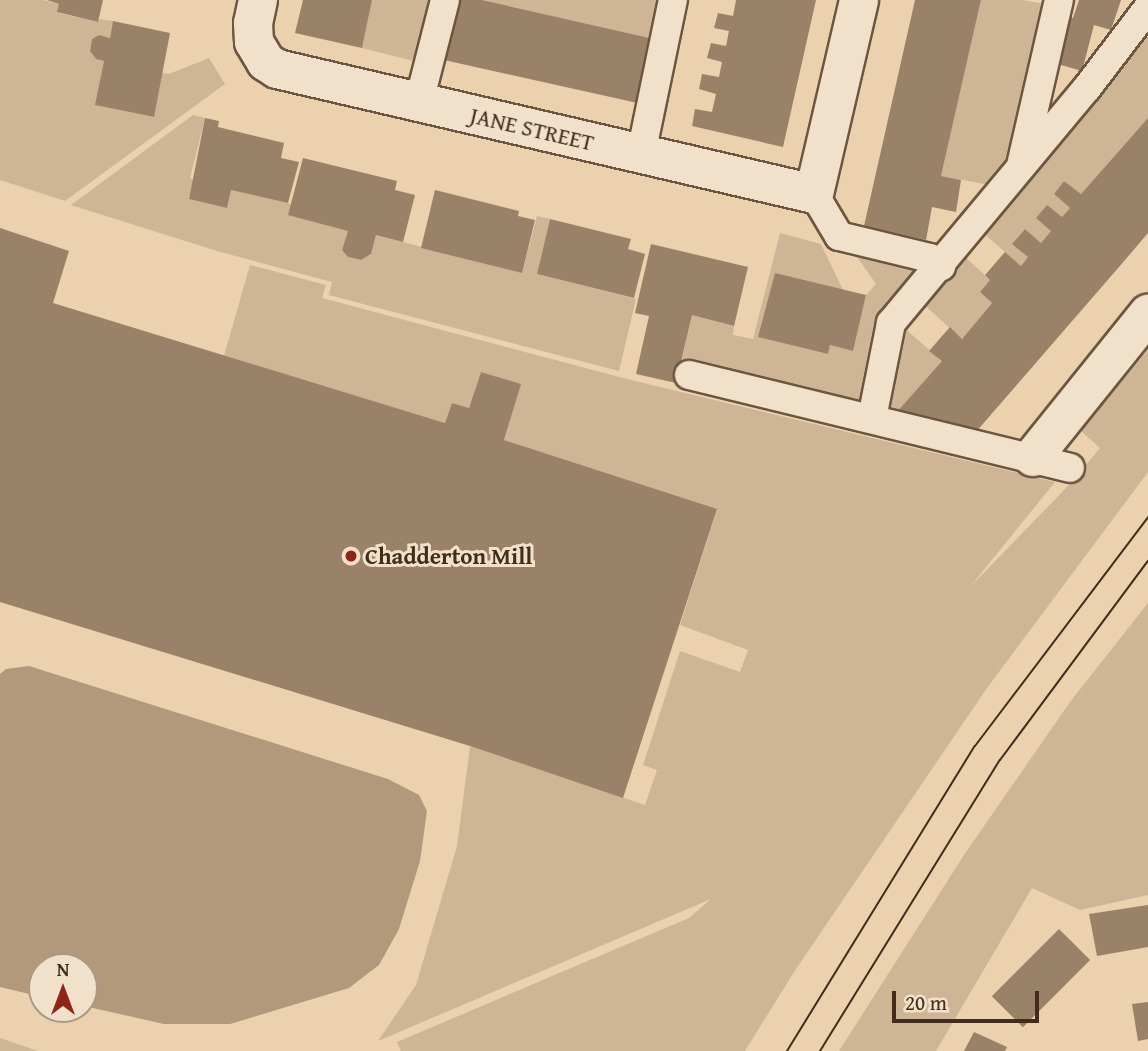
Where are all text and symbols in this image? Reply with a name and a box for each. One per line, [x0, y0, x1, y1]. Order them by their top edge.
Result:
street label: JANE STREET [467, 101, 597, 157]
place label: Chadderton Mill [365, 542, 532, 570]
marker: Chadderton Mill [343, 548, 359, 564]
north arrow [28, 953, 98, 1023]
text: N [57, 955, 69, 983]
scale bar [896, 978, 1043, 1022]
text: 20 m [905, 987, 947, 1018]

